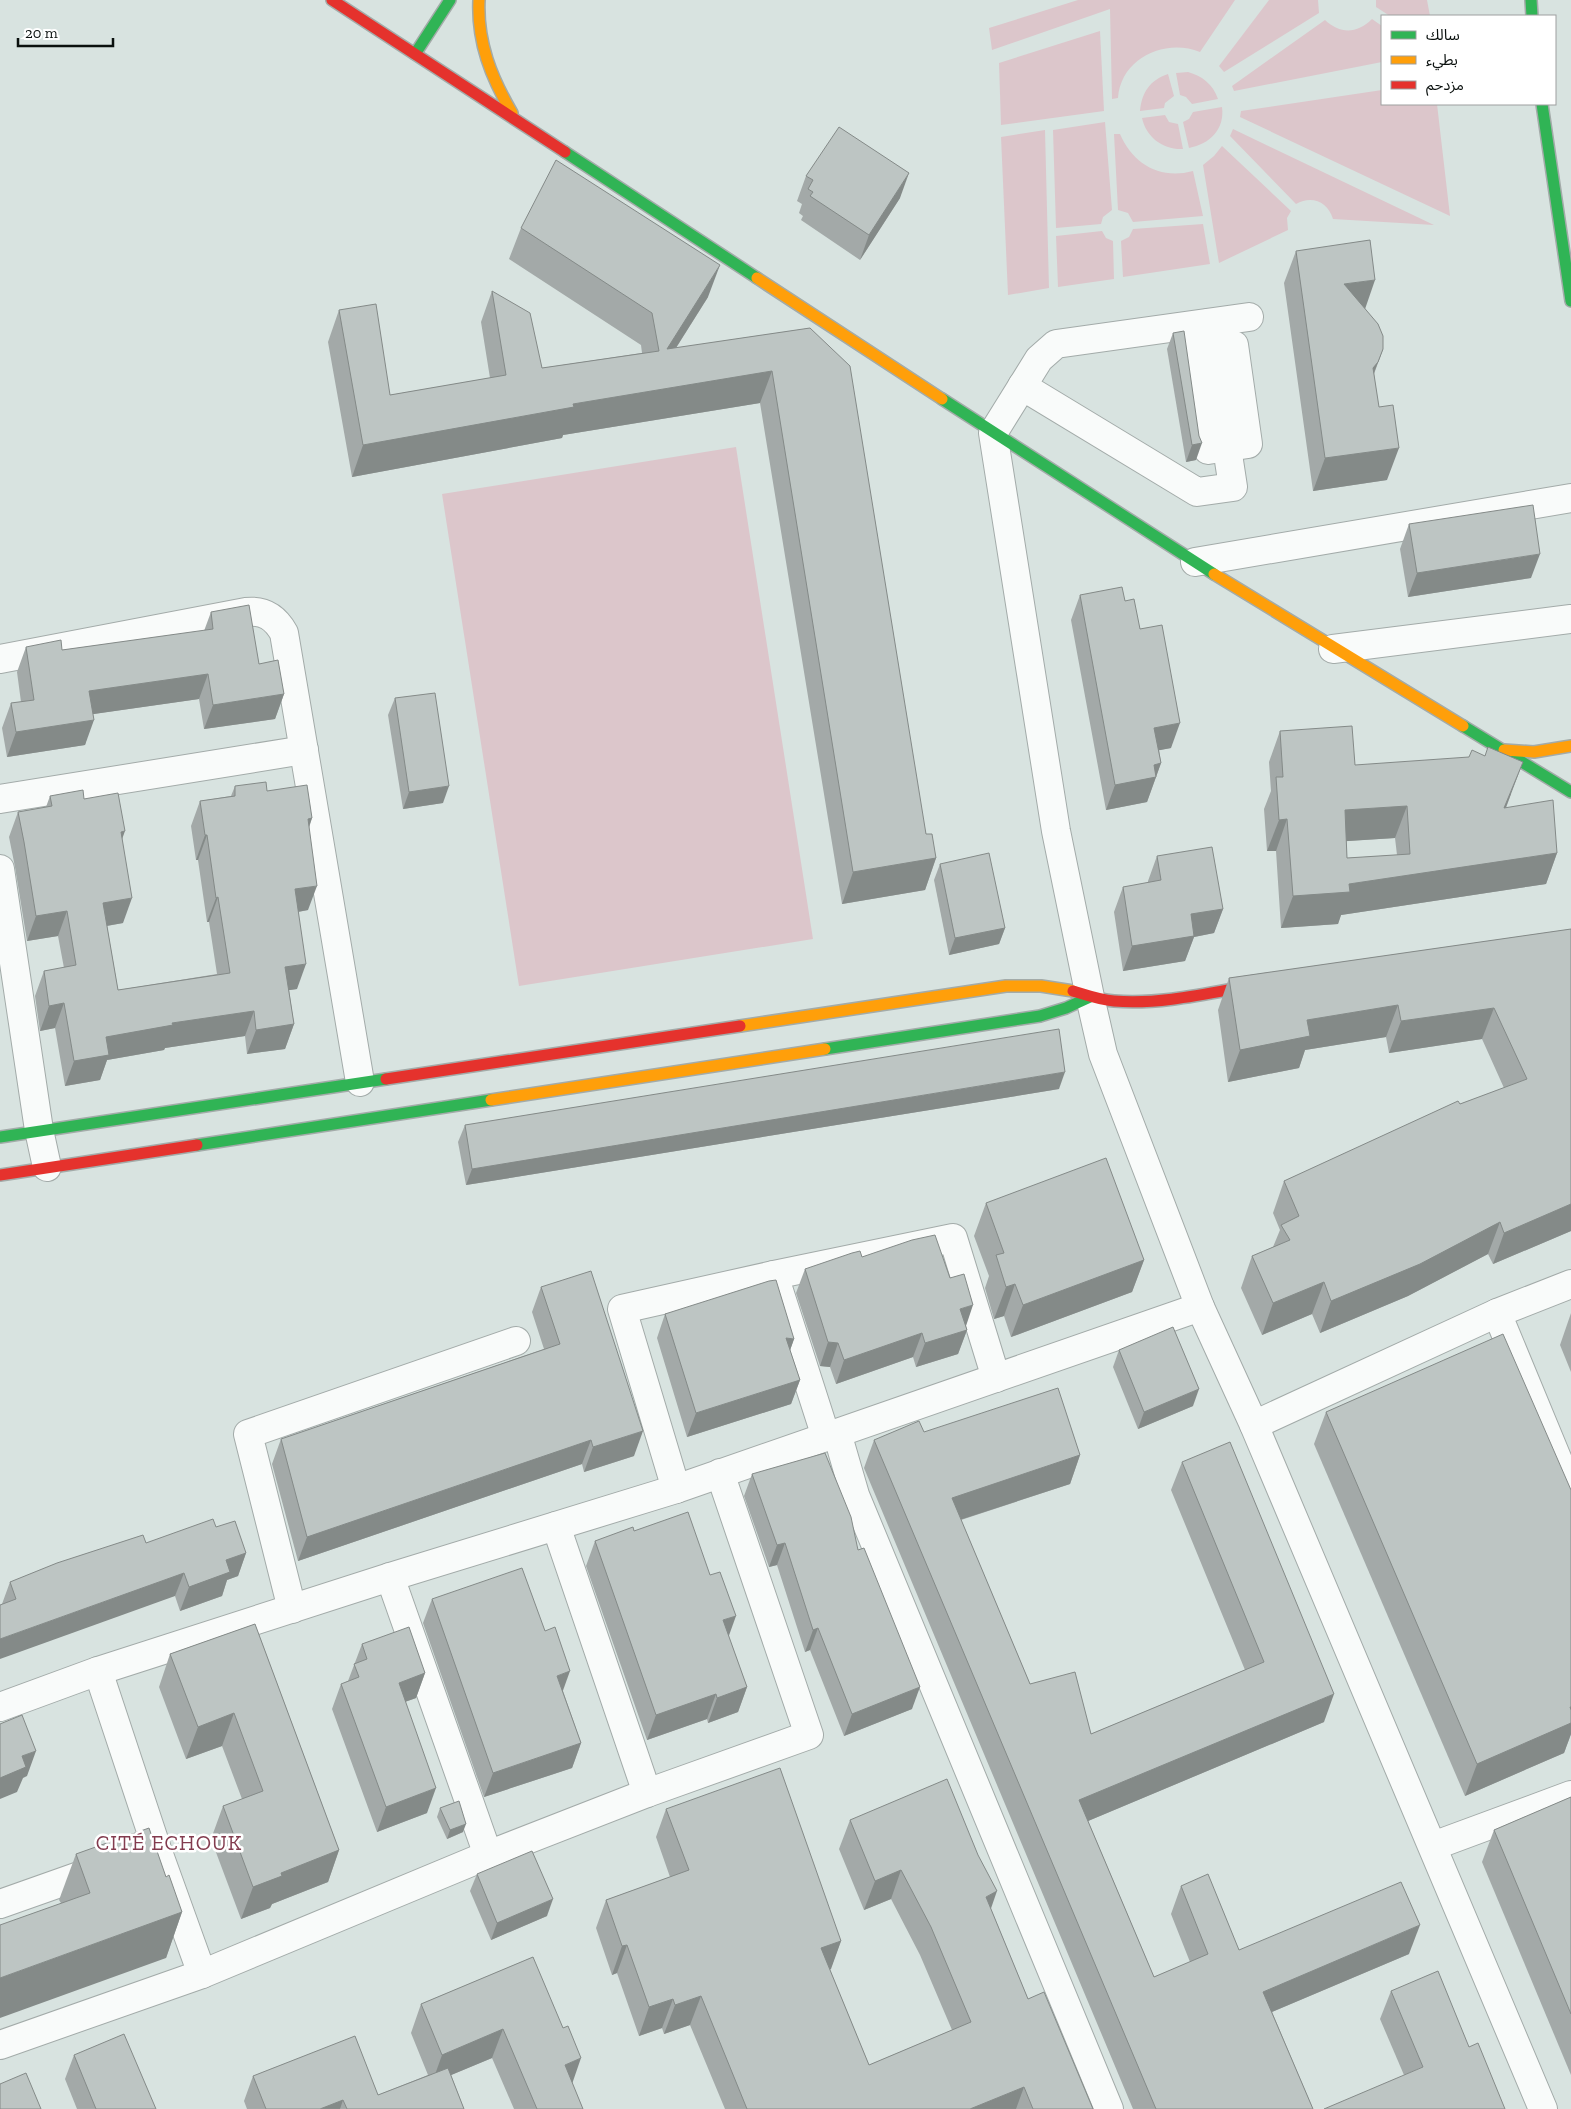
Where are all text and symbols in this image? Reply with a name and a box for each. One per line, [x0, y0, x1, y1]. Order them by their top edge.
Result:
scale bar [18, 15, 112, 47]
legend [1381, 15, 1556, 105]
text: 20 m [25, 24, 58, 42]
text: سالك [1426, 26, 1460, 44]
text: بطيء [1426, 51, 1458, 71]
text: مزدحم [1426, 76, 1464, 96]
district label: CITÉ ECHOUK [96, 1830, 242, 1855]

